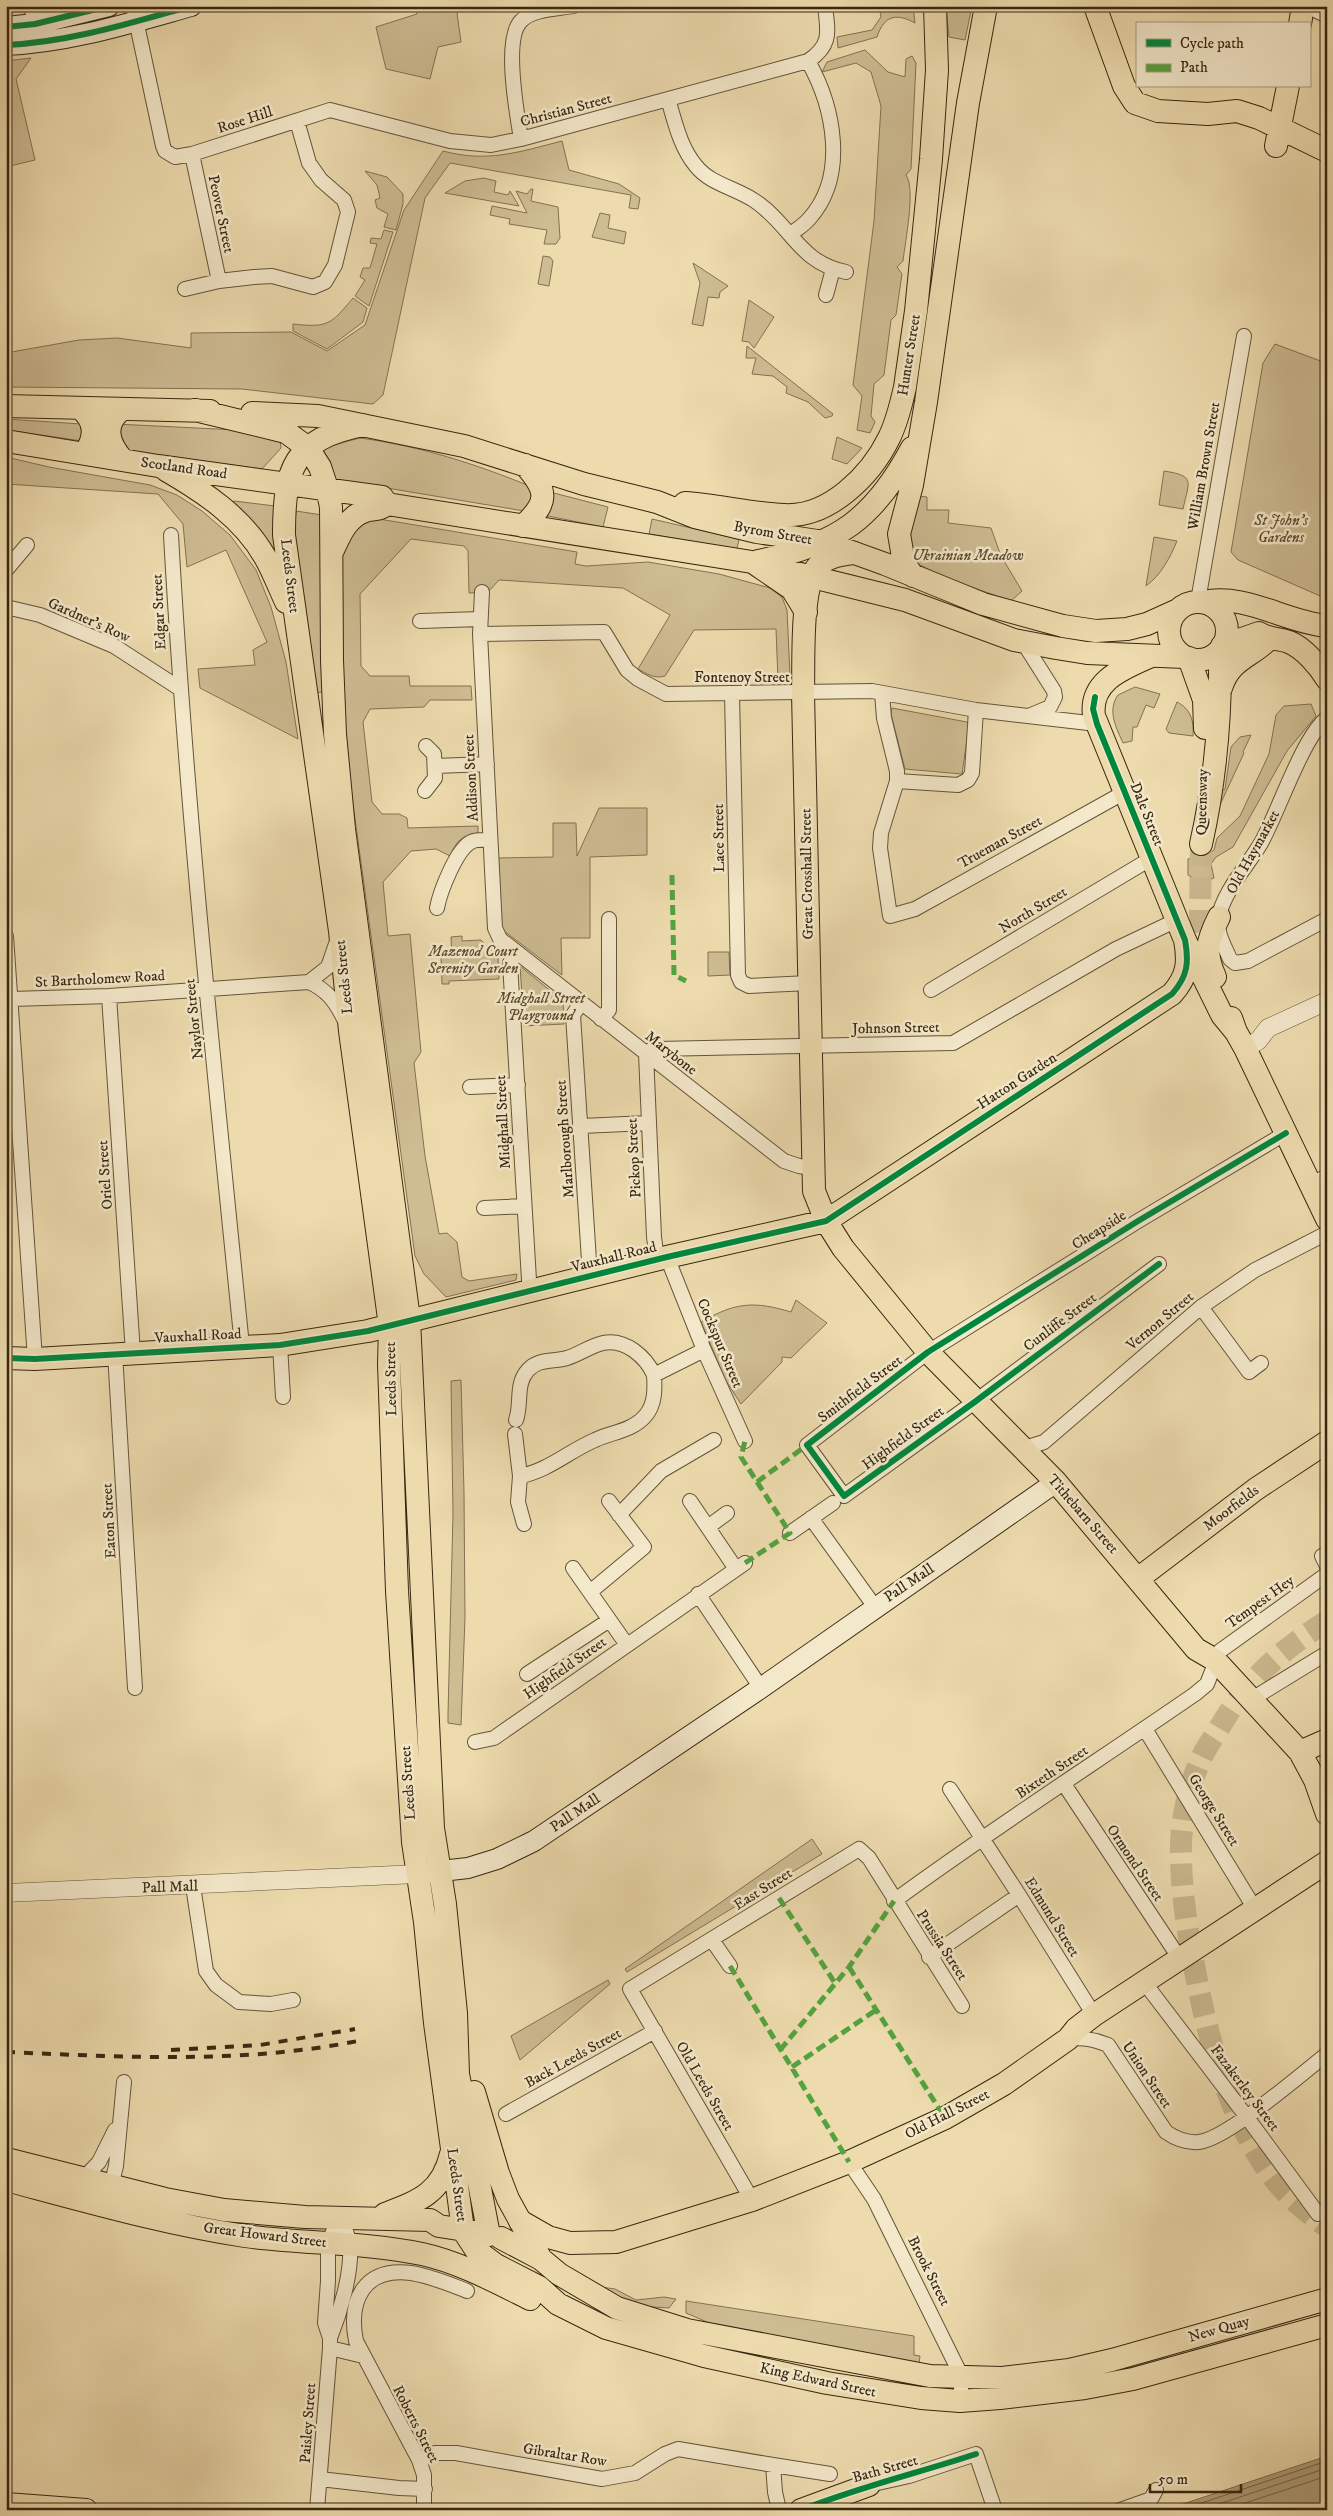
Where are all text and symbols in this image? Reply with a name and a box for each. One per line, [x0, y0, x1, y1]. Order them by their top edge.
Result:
legend [1136, 22, 1310, 88]
text: Cycle path [1180, 34, 1244, 53]
text: Path [1180, 58, 1208, 77]
street label: Christian Street [518, 89, 614, 131]
street label: Rose Hill [215, 102, 276, 138]
street label: Peover Street [203, 173, 239, 255]
street label: Hunter Street [893, 313, 925, 397]
street label: William Brown Street [1183, 400, 1225, 533]
street label: Scotland Road [140, 453, 229, 484]
park label: St John's Gardens [1253, 511, 1308, 547]
street label: Byrom Street [732, 517, 814, 549]
street label: Leeds Street [276, 538, 304, 614]
park label: Ukrainian Meadow [912, 546, 1024, 565]
street label: Edgar Street [148, 573, 170, 650]
street label: Gardner's Row [45, 593, 133, 647]
street label: Fontenoy Street [694, 668, 790, 687]
street label: Addison Street [459, 734, 483, 822]
street label: Queensway [1192, 768, 1212, 835]
street label: Dale Street [1126, 779, 1168, 849]
street label: Lace Street [709, 803, 729, 872]
street label: Old Haymarket [1222, 806, 1284, 897]
street label: Great Crosshall Street [796, 808, 818, 940]
street label: Trueman Street [955, 811, 1045, 873]
street label: North Street [995, 882, 1071, 938]
street label: Leeds Street [331, 939, 357, 1015]
park label: Mazenod Court Serenity Garden [427, 942, 519, 978]
street label: St Bartholomew Road [34, 966, 166, 992]
street label: Naylor Street [180, 978, 208, 1060]
park label: Midghall Street Playground [496, 989, 586, 1025]
street label: Johnson Street [850, 1018, 940, 1038]
street label: Marybone [641, 1027, 701, 1079]
street label: Hatton Garden [974, 1048, 1060, 1114]
street label: Midghall Street [491, 1074, 515, 1170]
street label: Marlborough Street [551, 1079, 579, 1199]
street label: Pickop Street [622, 1117, 646, 1198]
street label: Oriel Street [93, 1139, 117, 1210]
street label: Cheapside [1068, 1206, 1130, 1254]
street label: Vauxhall Road [568, 1237, 659, 1277]
street label: Vernon Street [1122, 1287, 1198, 1355]
street label: Cunliffe Street [1020, 1288, 1100, 1356]
street label: Cockspur Street [693, 1295, 747, 1391]
street label: Vauxhall Road [153, 1324, 242, 1348]
street label: Leeds Street [381, 1341, 401, 1416]
street label: Smithfield Street [814, 1351, 906, 1427]
street label: Highfield Street [858, 1402, 948, 1474]
street label: Tithebarn Street [1043, 1470, 1123, 1558]
street label: Moorfields [1199, 1481, 1263, 1535]
street label: Eaton Street [98, 1483, 120, 1559]
street label: Pall Mall [880, 1559, 938, 1607]
street label: Tempest Hey [1222, 1570, 1299, 1633]
street label: Highfield Street [520, 1632, 610, 1704]
street label: Bixteth Street [1012, 1741, 1092, 1803]
street label: Leeds Street [396, 1745, 420, 1821]
street label: George Street [1184, 1770, 1244, 1850]
street label: Pall Mall [546, 1789, 604, 1837]
street label: Ormond Street [1102, 1821, 1168, 1905]
street label: East Street [730, 1863, 796, 1914]
street label: Edmund Street [1020, 1874, 1084, 1961]
street label: Pall Mall [141, 1877, 199, 1897]
street label: Prussia Street [912, 1906, 972, 1984]
street label: Back Leeds Street [521, 2024, 625, 2092]
street label: Old Leeds Street [672, 2038, 738, 2134]
street label: Union Street [1118, 2038, 1176, 2112]
street label: Fazakerley Street [1206, 2041, 1284, 2135]
street label: Old Hall Street [902, 2084, 993, 2143]
street label: Leeds Street [442, 2147, 472, 2223]
street label: Great Howard Street [202, 2218, 328, 2252]
street label: Brook Street [903, 2233, 955, 2309]
street label: New Quay [1186, 2311, 1253, 2347]
street label: King Edward Street [758, 2358, 878, 2402]
street label: Paisley Street [296, 2382, 320, 2464]
street label: Roberts Street [388, 2382, 444, 2466]
street label: Gibraltar Row [522, 2439, 609, 2471]
street label: Bath Street [850, 2451, 920, 2487]
scale bar [1150, 2461, 1242, 2493]
text: 50 m [1158, 2470, 1188, 2489]

